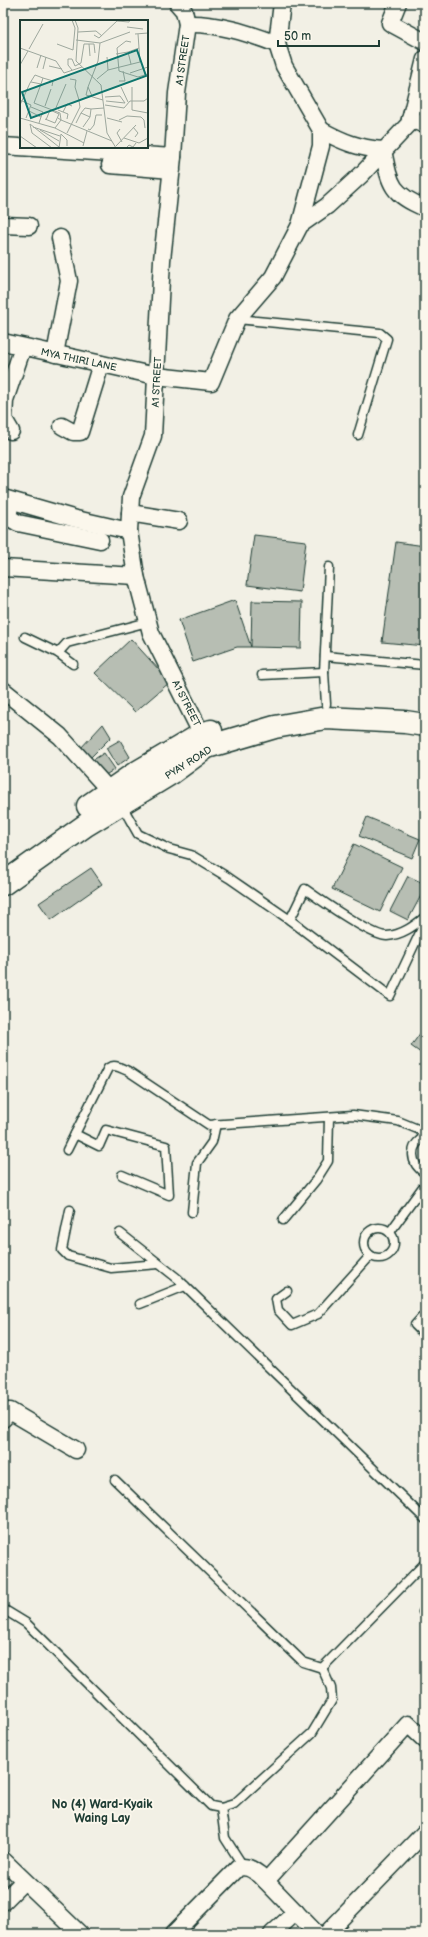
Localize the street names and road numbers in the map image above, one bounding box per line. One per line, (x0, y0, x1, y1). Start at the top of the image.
street label: A1 STREET (174, 34, 192, 86)
street label: MYA THIRI LANE (40, 346, 118, 374)
street label: A1 STREET (150, 356, 164, 408)
street label: A1 STREET (169, 678, 203, 729)
street label: PYAY ROAD (163, 744, 214, 782)

